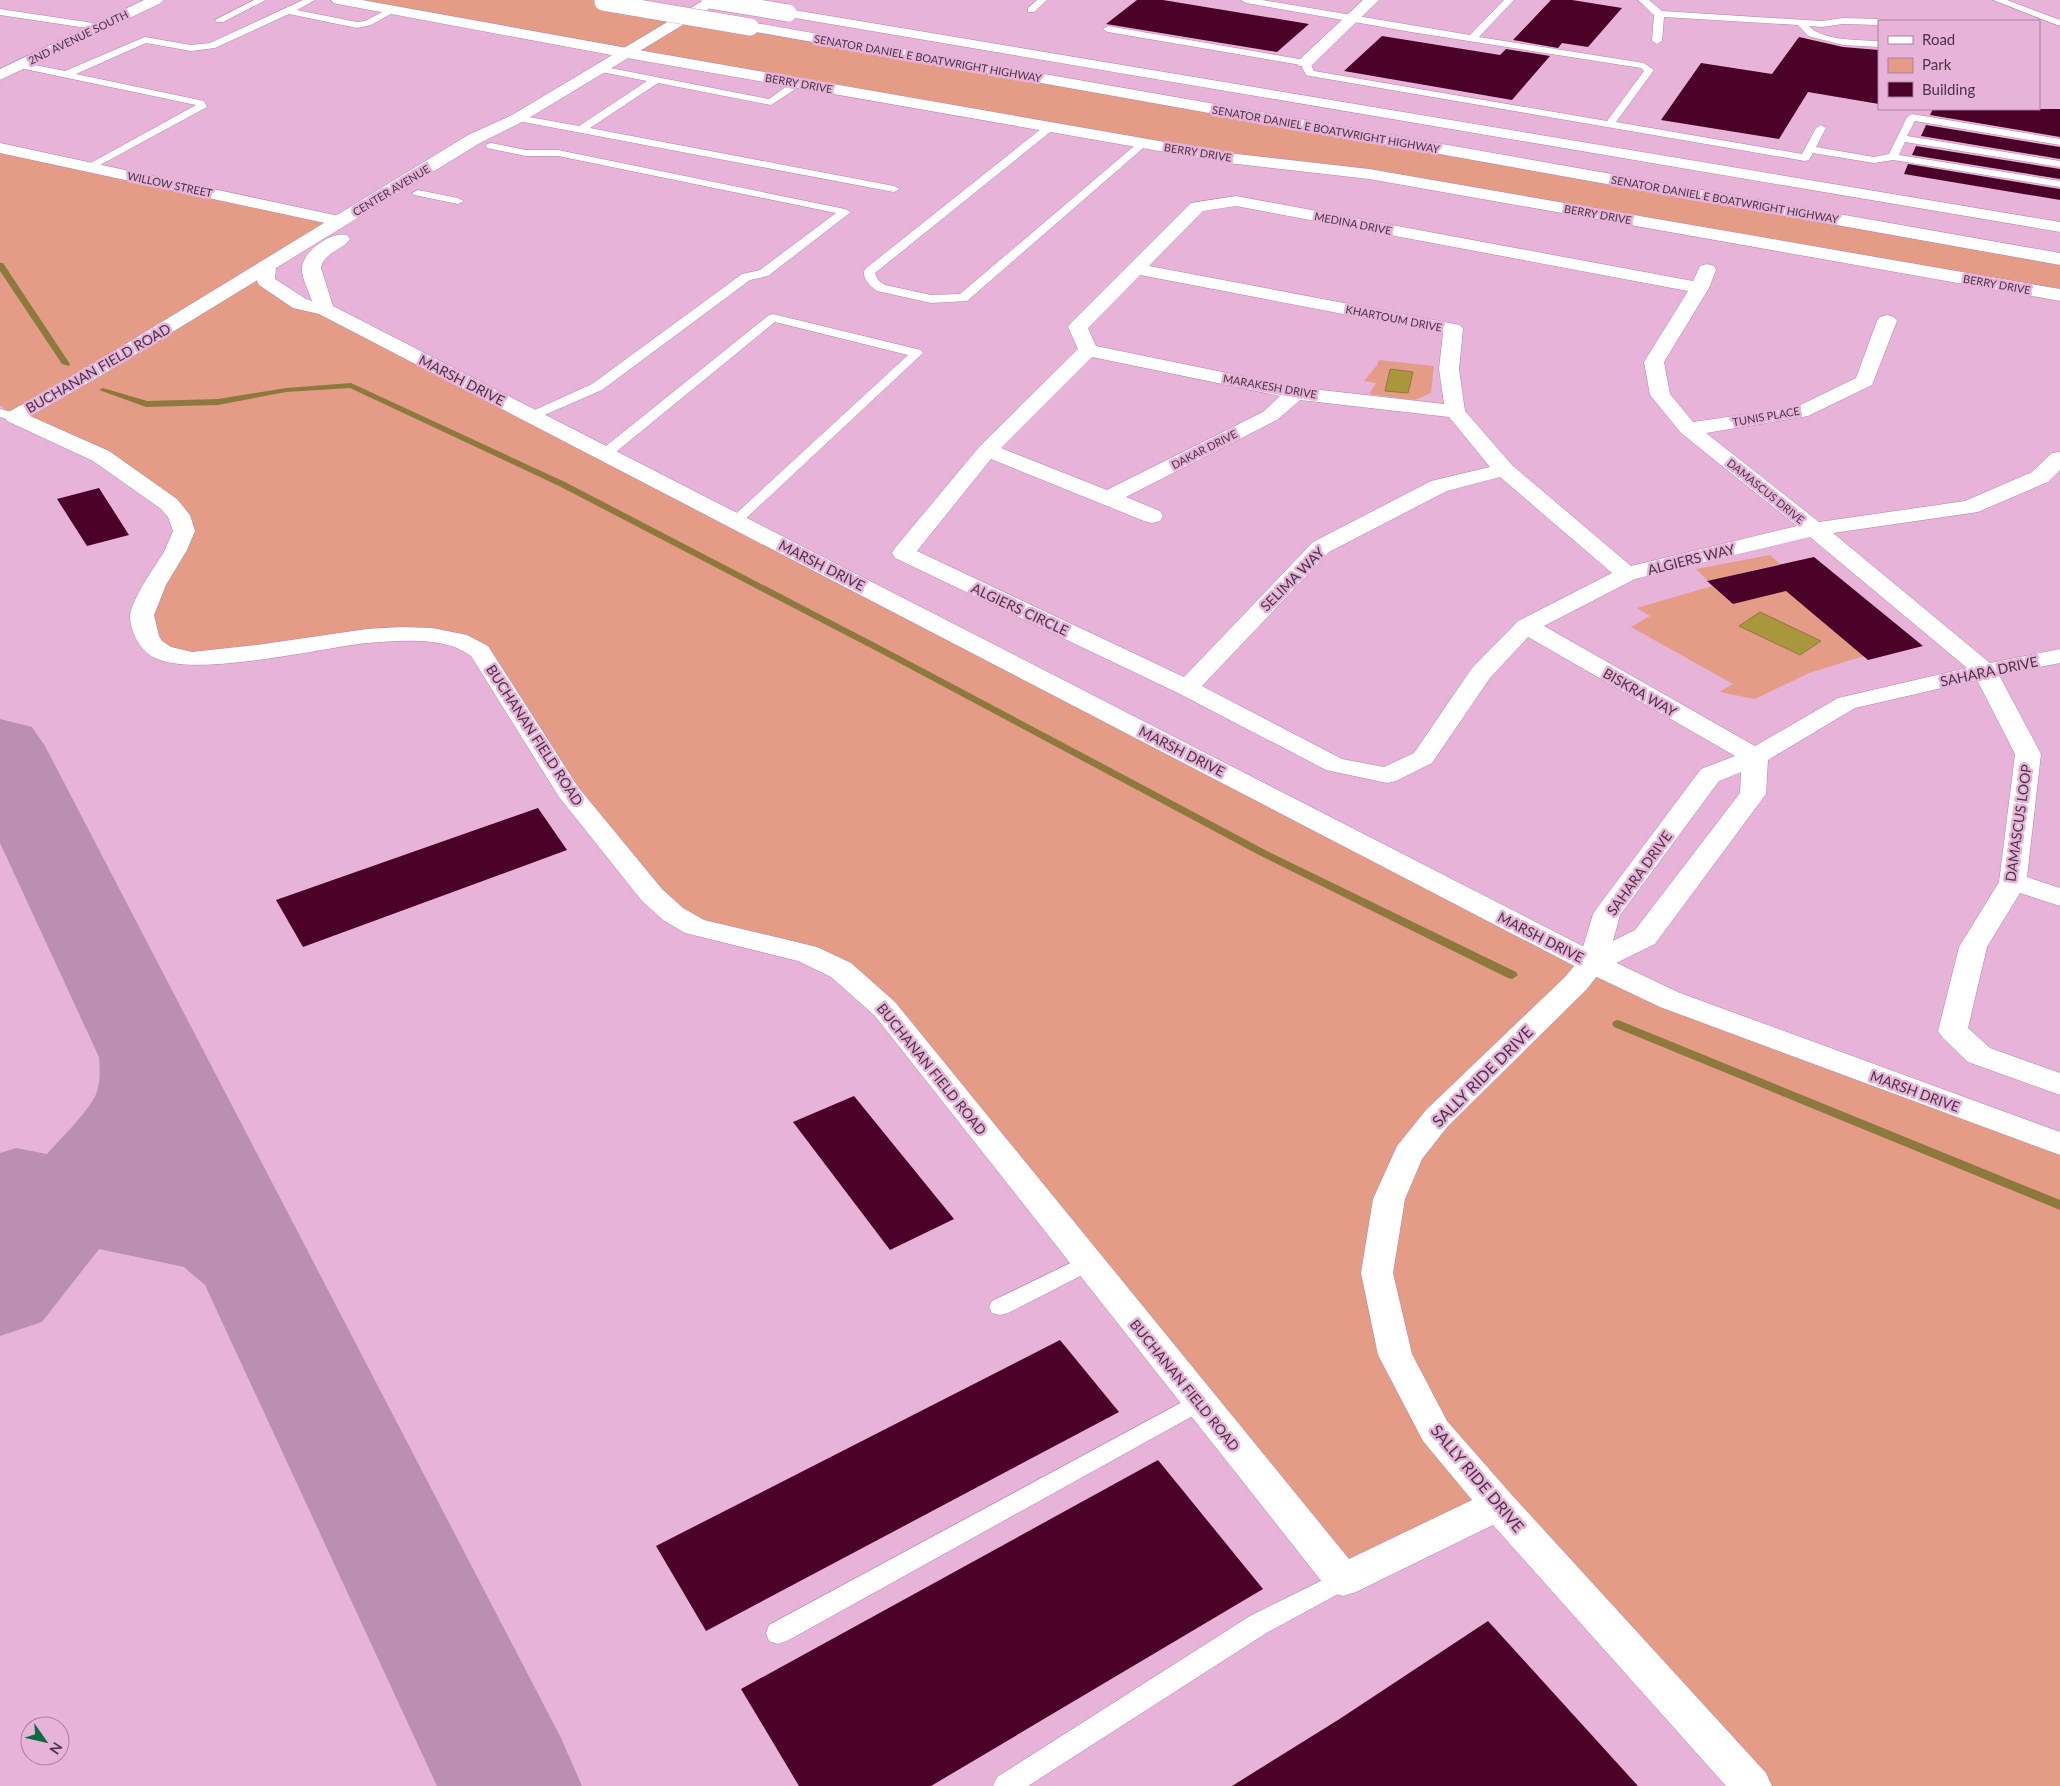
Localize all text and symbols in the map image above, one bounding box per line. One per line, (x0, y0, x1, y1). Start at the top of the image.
street label: 2ND AVENUE SOUTH (26, 7, 130, 67)
legend (1878, 20, 2040, 110)
text: Road (1922, 30, 1955, 48)
street label: SENATOR DANIEL E BOATWRIGHT HIGHWAY (813, 32, 1043, 84)
text: Park (1922, 55, 1952, 73)
street label: BERRY DRIVE (764, 71, 834, 95)
text: Building (1922, 80, 1975, 98)
street label: SENATOR DANIEL E BOATWRIGHT HIGHWAY (1211, 103, 1441, 155)
street label: BERRY DRIVE (1163, 140, 1233, 164)
street label: CENTER AVENUE (350, 162, 432, 218)
street label: WILLOW STREET (126, 169, 214, 199)
street label: SENATOR DANIEL E BOATWRIGHT HIGHWAY (1610, 173, 1840, 225)
street label: BERRY DRIVE (1563, 202, 1633, 226)
street label: MEDINA DRIVE (1313, 209, 1393, 237)
street label: BERRY DRIVE (1962, 272, 2032, 296)
street label: KHARTOUM DRIVE (1345, 302, 1443, 334)
street label: BUCHANAN FIELD ROAD (23, 320, 173, 416)
street label: MARSH DRIVE (416, 351, 508, 409)
street label: MARAKESH DRIVE (1222, 371, 1318, 401)
street label: TUNIS PLACE (1731, 404, 1801, 428)
street label: DAKAR DRIVE (1169, 427, 1239, 471)
street label: DAMASCUS DRIVE (1725, 456, 1807, 526)
street label: MARSH DRIVE (776, 536, 868, 594)
street label: ALGIERS WAY (1646, 540, 1737, 578)
street label: SELIMA WAY (1257, 543, 1328, 614)
street label: ALGIERS CIRCLE (969, 579, 1071, 639)
street label: SAHARA DRIVE (1939, 652, 2039, 690)
street label: BUCHANAN FIELD ROAD (483, 661, 587, 809)
street label: BISKRA WAY (1600, 664, 1680, 720)
street label: MARSH DRIVE (1136, 722, 1228, 780)
street label: DAMASCUS LOOP (2001, 763, 2035, 883)
street label: SAHARA DRIVE (1603, 828, 1675, 918)
street label: MARSH DRIVE (1495, 908, 1587, 966)
street label: BUCHANAN FIELD ROAD (874, 1000, 990, 1138)
street label: SALLY RIDE DRIVE (1428, 1022, 1536, 1130)
street label: MARSH DRIVE (1868, 1067, 1962, 1115)
street label: BUCHANAN FIELD ROAD (1127, 1316, 1243, 1454)
street label: SALLY RIDE DRIVE (1428, 1420, 1528, 1536)
north arrow (20, 1716, 70, 1766)
text: N (46, 1739, 66, 1758)

